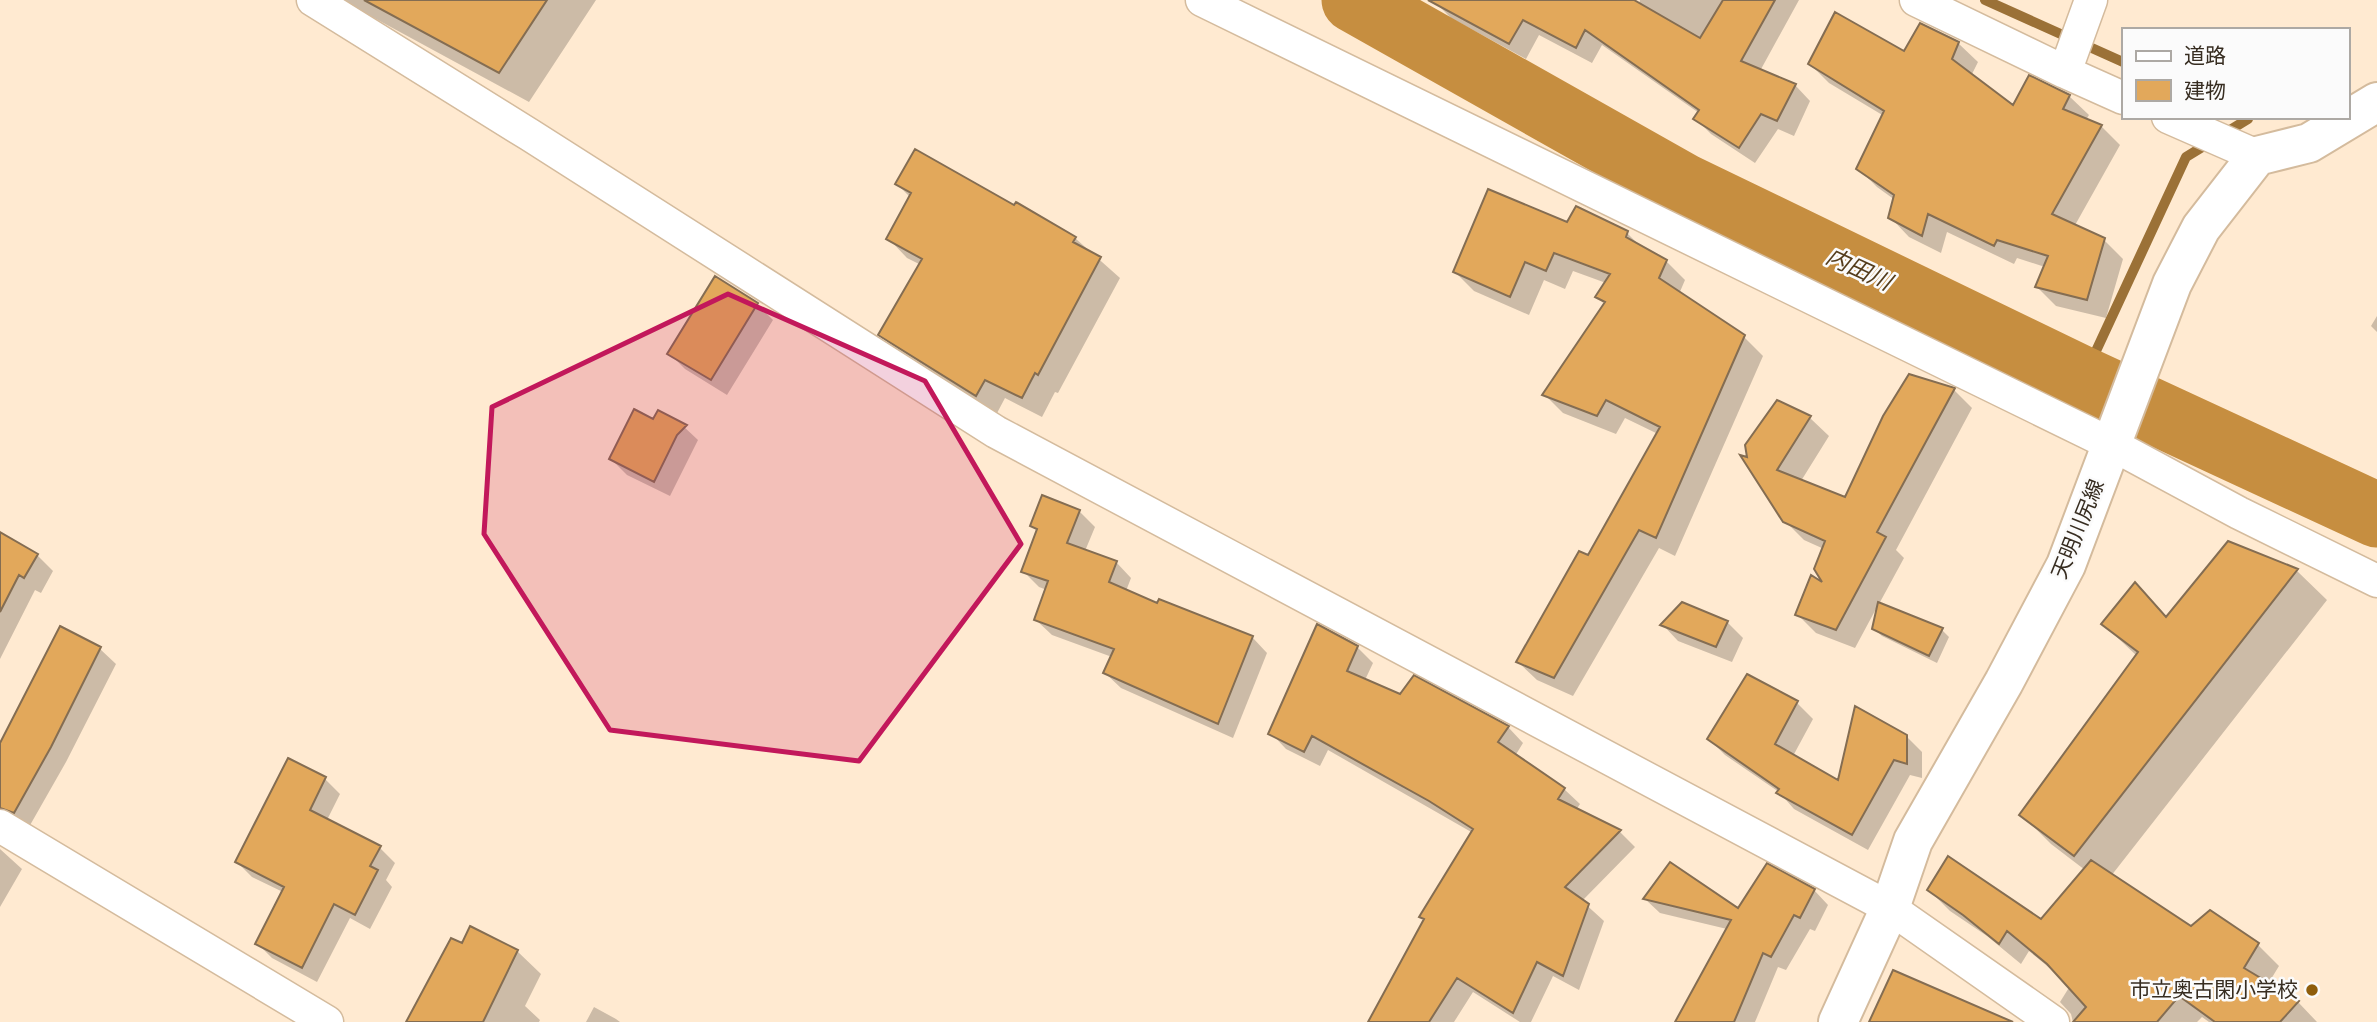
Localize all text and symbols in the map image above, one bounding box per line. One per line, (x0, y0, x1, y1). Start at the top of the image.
legend (2122, 28, 2349, 119)
text: 道路 (2184, 43, 2226, 69)
text: 建物 (2184, 78, 2226, 104)
water label: 内田川 (1822, 242, 1899, 298)
street label: 天明川尻線 (2046, 475, 2110, 583)
place label: 市立奥古閑小学校 (2130, 977, 2298, 1003)
marker: 市立奥古閑小学校 (2304, 982, 2320, 998)

